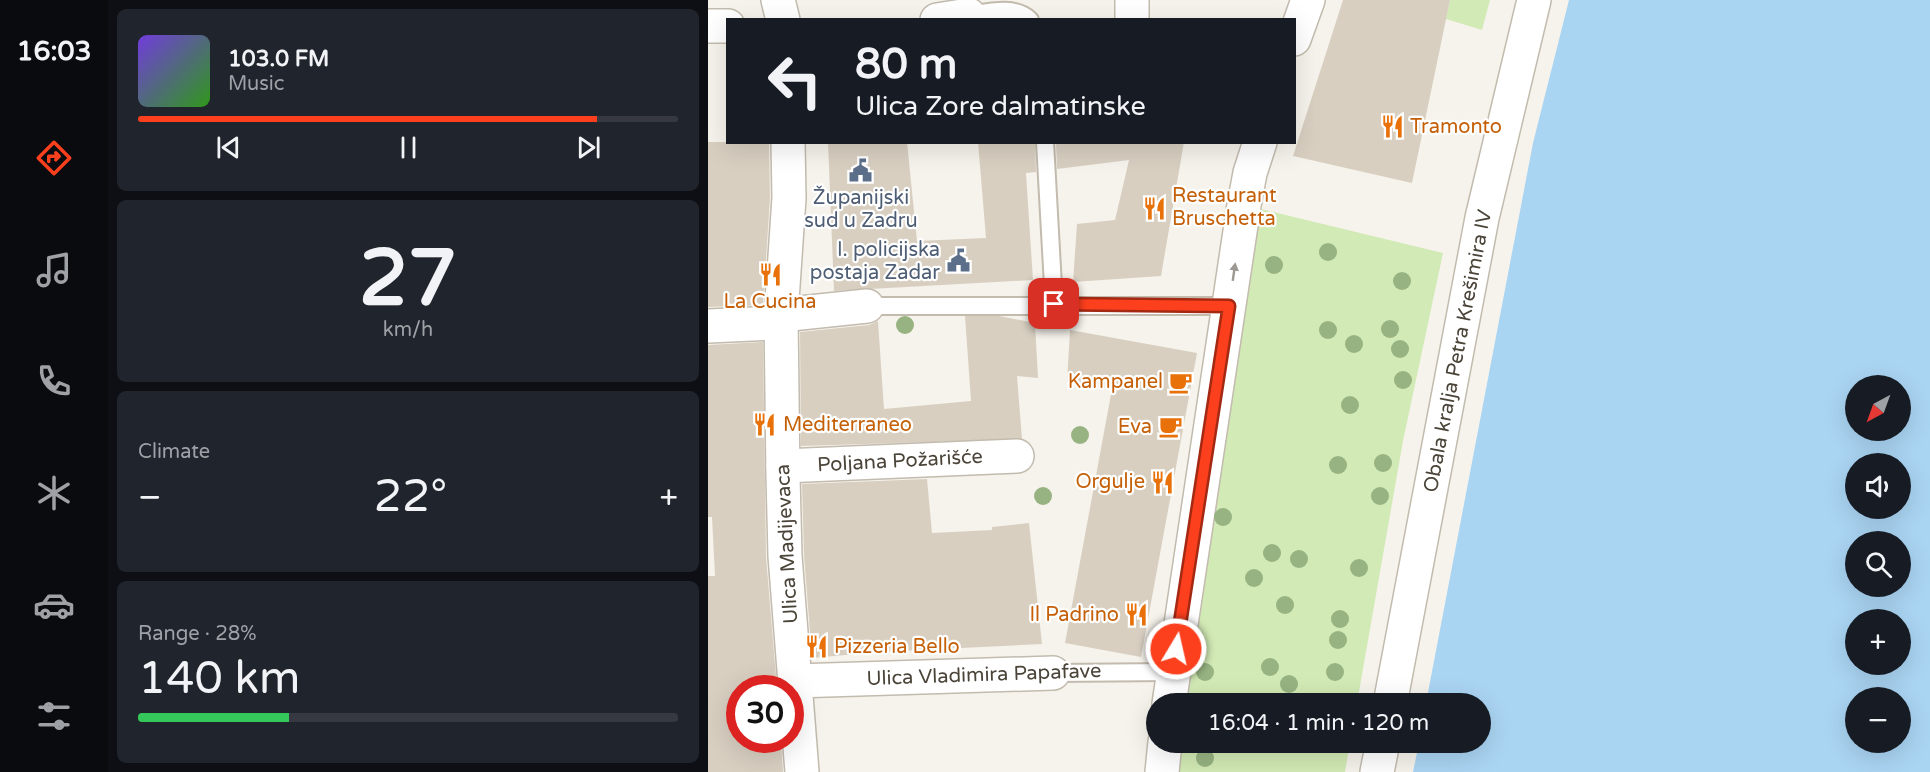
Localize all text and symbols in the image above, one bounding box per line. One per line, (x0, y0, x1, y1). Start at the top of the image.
text: 16:03 (17, 35, 91, 68)
text: 80 m (855, 39, 957, 90)
icon: left (756, 42, 834, 120)
text: 103.0 FM (228, 46, 329, 72)
text: Music (228, 72, 284, 96)
text: Ulica Zore dalmatinske (855, 90, 1146, 123)
restaurant icon: Tramonto (1379, 114, 1405, 140)
place label: Tramonto (1410, 115, 1502, 139)
icon: previous (212, 131, 245, 164)
icon: pause (392, 131, 425, 164)
icon: next (572, 131, 605, 164)
icon: directions (33, 137, 75, 179)
public building icon: Županijski sud u Zadru (848, 157, 874, 183)
place label: Restaurant Bruschetta (1172, 184, 1277, 231)
place label: Županijski sud u Zadru (804, 185, 918, 233)
restaurant icon: Restaurant Bruschetta (1141, 195, 1167, 221)
street label: Obala kralja Petra Krešimira IV (1419, 207, 1497, 494)
text: 27 (359, 232, 457, 326)
place label: I. policijska postaja Zadar (810, 238, 940, 285)
public building icon: I. policijska postaja Zadar (945, 248, 971, 274)
icon: music (33, 249, 75, 291)
restaurant icon: La Cucina (757, 262, 783, 288)
one-way arrow (1229, 262, 1238, 281)
pin (1028, 278, 1079, 329)
icon: arrive (1037, 287, 1070, 320)
place label: La Cucina (724, 290, 816, 314)
text: km/h (383, 318, 433, 342)
icon: phone (33, 360, 75, 402)
cafe icon: Kampanel (1168, 369, 1194, 395)
place label: Kampanel (1068, 370, 1163, 394)
north arrow (1845, 375, 1911, 441)
map controls (1845, 375, 1911, 753)
restaurant icon: Mediterraneo (752, 412, 778, 438)
place label: Mediterraneo (783, 413, 912, 437)
cafe icon: Eva (1157, 414, 1183, 440)
place label: Eva (1118, 415, 1152, 439)
text: Climate (138, 440, 210, 464)
street label: Poljana Požarišće (817, 445, 983, 477)
button: sound (1845, 453, 1911, 519)
street label: Ulica Madijevaca (771, 463, 803, 625)
restaurant icon: Orgulje (1150, 469, 1176, 495)
text: 22° (374, 470, 447, 524)
place label: Orgulje (1075, 470, 1145, 494)
icon: climate (33, 472, 75, 514)
text: − (138, 478, 162, 517)
text: + (659, 478, 678, 517)
button: search (1845, 531, 1911, 597)
icon: car (33, 584, 75, 626)
restaurant icon: Il Padrino (1124, 602, 1150, 628)
place label: Il Padrino (1030, 603, 1119, 627)
button: + (1845, 609, 1911, 675)
position arrow (1144, 617, 1208, 681)
text: Range · 28% (138, 622, 257, 646)
restaurant icon: Pizzeria Bello (803, 634, 829, 660)
place label: Pizzeria Bello (834, 635, 960, 659)
text: 140 km (138, 652, 300, 706)
street label: Ulica Vladimira Papafave (866, 659, 1102, 691)
speed limit sign: 30 (726, 675, 804, 753)
button: − (1845, 687, 1911, 753)
icon: filters (33, 695, 75, 737)
text: 16:04 · 1 min · 120 m (1208, 710, 1429, 736)

